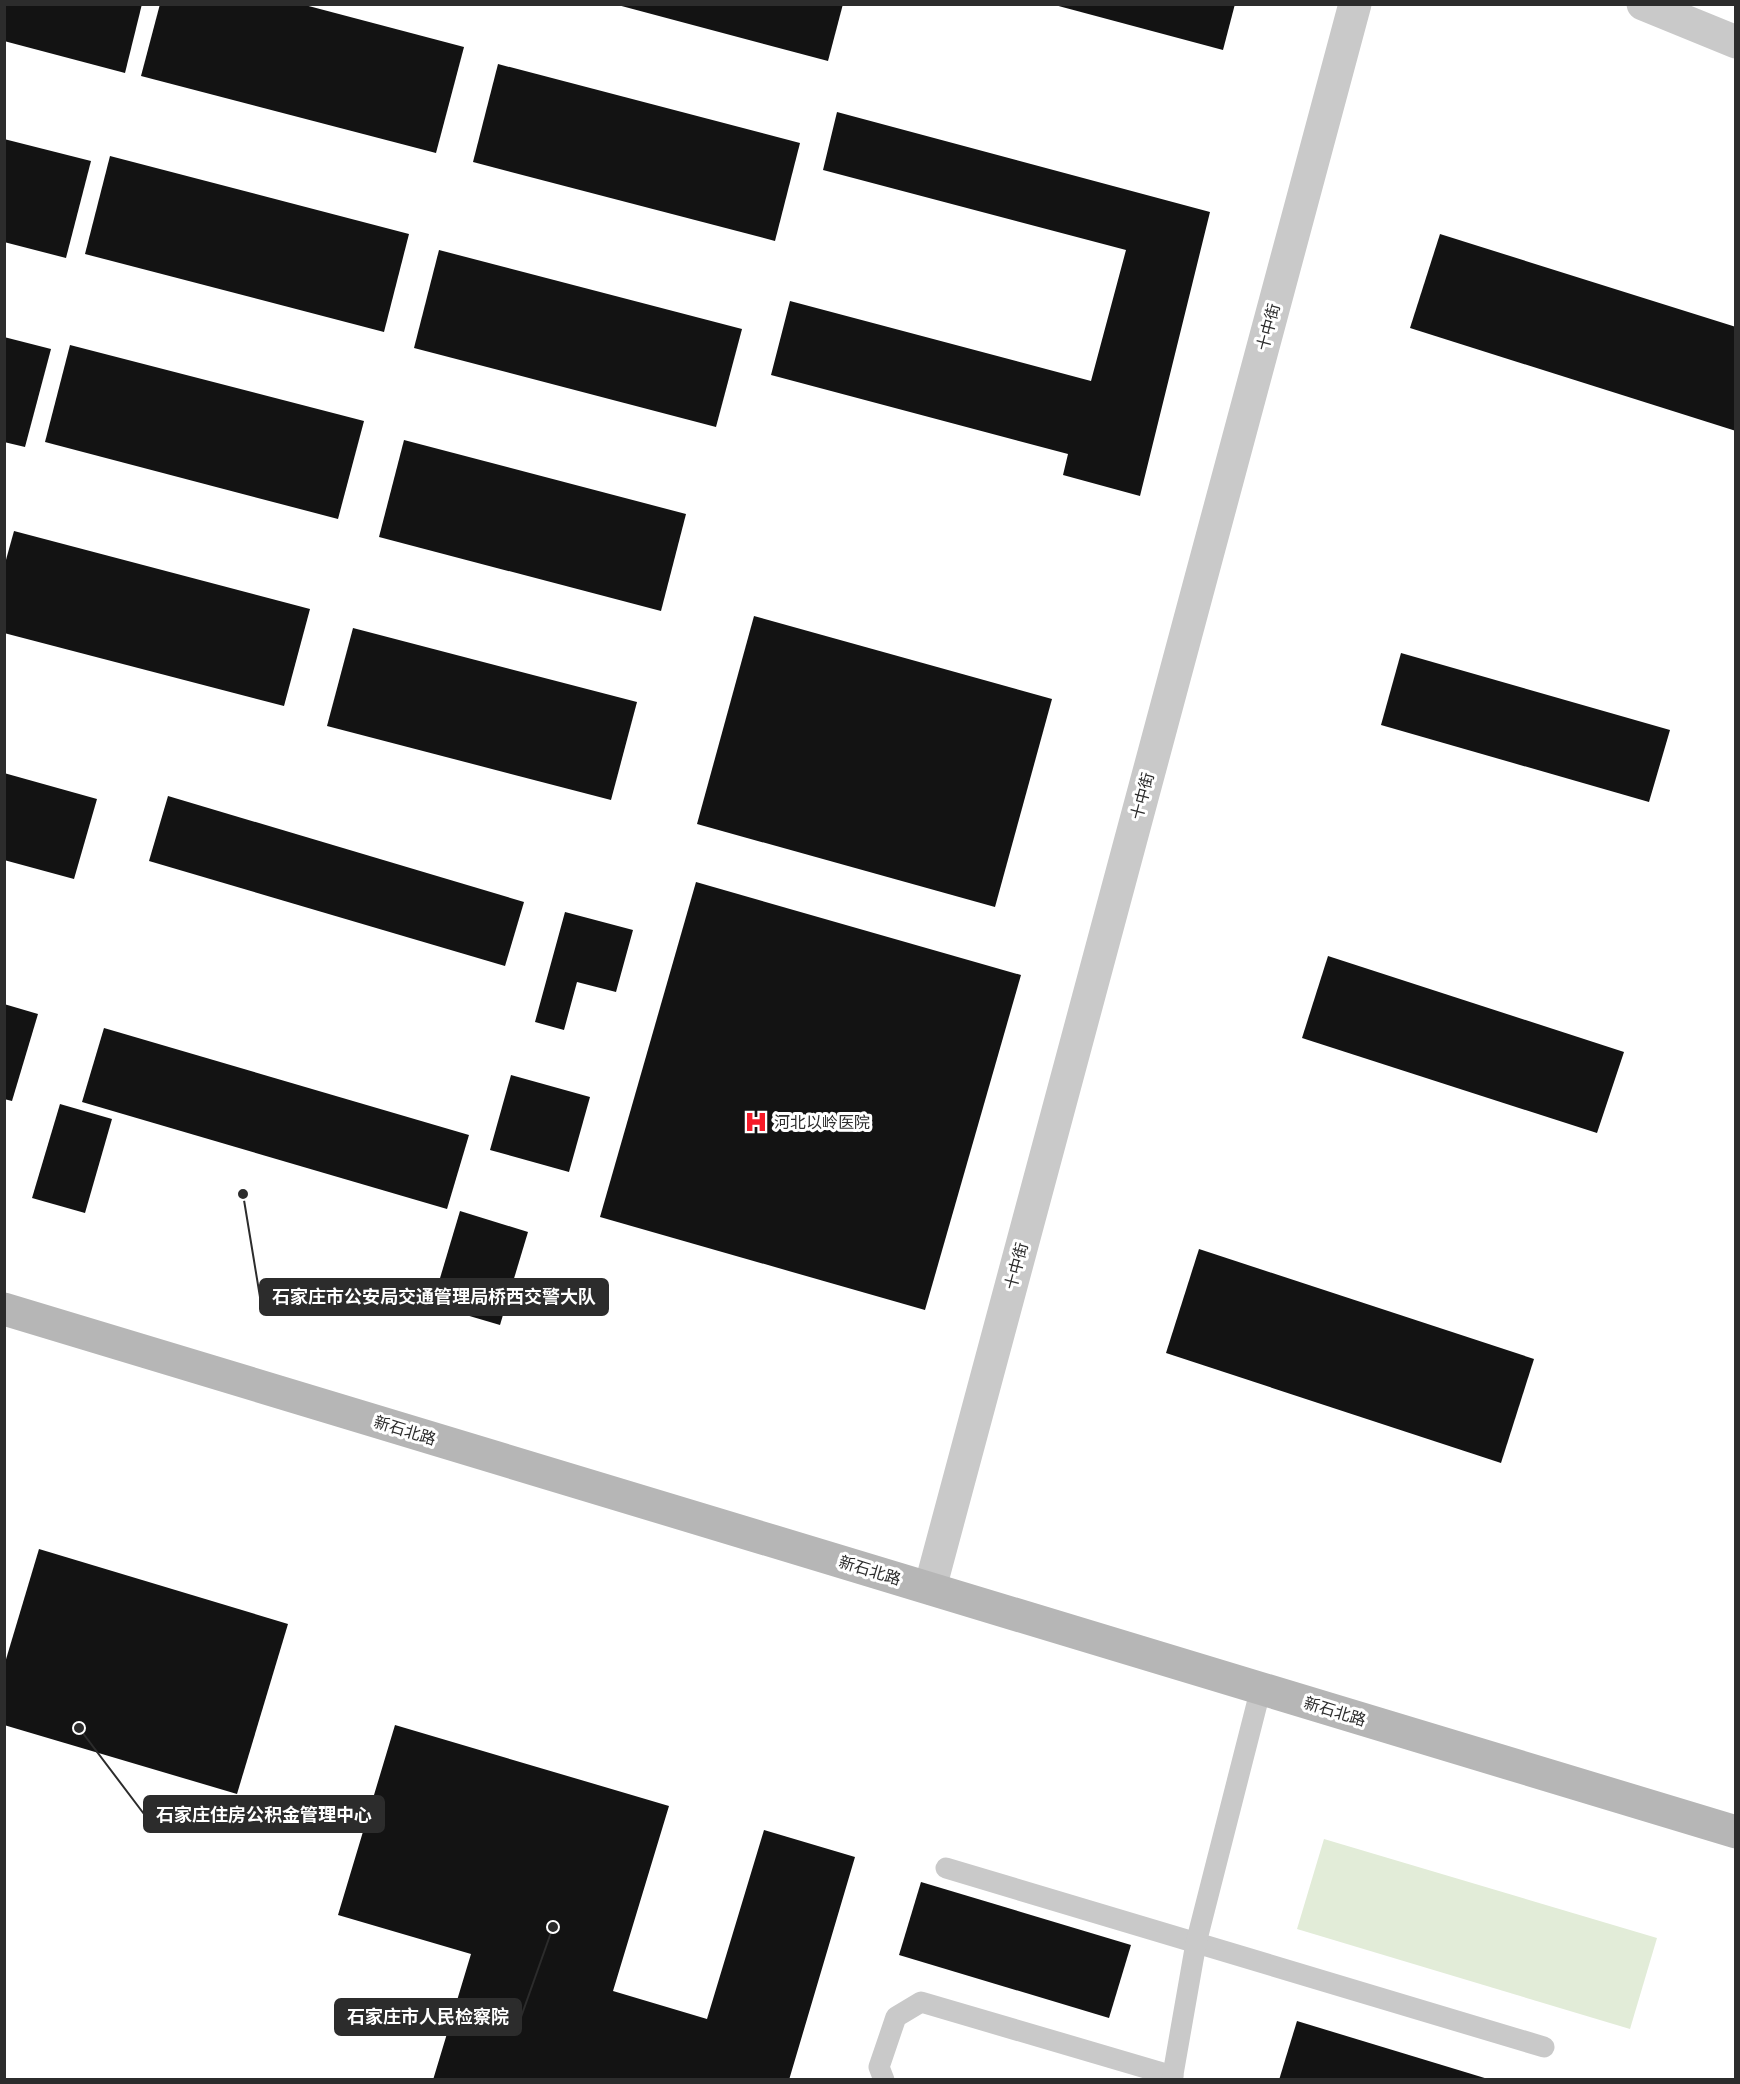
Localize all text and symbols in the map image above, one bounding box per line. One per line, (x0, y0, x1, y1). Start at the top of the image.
street label: 十中街 (1253, 301, 1283, 353)
street label: 十中街 (1127, 770, 1157, 822)
hospital icon: 河北以岭医院 (743, 1109, 769, 1135)
place label: 河北以岭医院 (774, 1113, 870, 1131)
street label: 十中街 (1001, 1240, 1031, 1292)
callout: 石家庄市公安局交通管理局桥西交警大队 (260, 1279, 608, 1315)
text: 石家庄市公安局交通管理局桥西交警大队 (272, 1286, 596, 1306)
street label: 新石北路 (372, 1412, 438, 1448)
street label: 新石北路 (837, 1552, 903, 1588)
street label: 新石北路 (1302, 1693, 1368, 1729)
callout: 石家庄住房公积金管理中心 (144, 1796, 384, 1832)
text: 石家庄住房公积金管理中心 (156, 1804, 372, 1824)
callout: 石家庄市人民检察院 (335, 1999, 521, 2035)
text: 石家庄市人民检察院 (347, 2006, 509, 2026)

